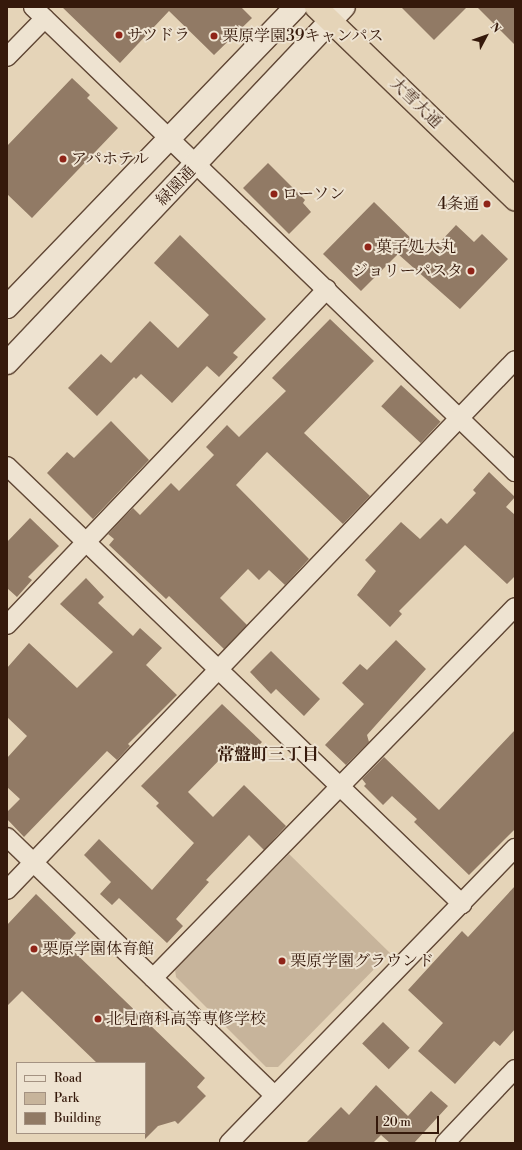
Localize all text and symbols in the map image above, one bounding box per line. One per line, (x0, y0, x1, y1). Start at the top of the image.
north arrow (466, 16, 506, 56)
text: N (487, 20, 503, 36)
place label: サツドラ (127, 25, 191, 45)
place label: 栗原学園39キャンパス (222, 26, 385, 46)
marker: サツドラ (114, 30, 124, 40)
marker: 栗原学園39キャンパス (209, 31, 219, 41)
street label: 大雪大通 (386, 74, 446, 132)
place label: アパホテル (71, 149, 151, 169)
marker: アパホテル (58, 154, 68, 164)
street label: 緑園通 (152, 162, 200, 210)
place label: ローソン (282, 184, 346, 204)
marker: ローソン (269, 189, 279, 199)
place label: 4条通 (437, 194, 479, 214)
marker: 4条通 (482, 199, 492, 209)
place label: 菓子処大丸 (376, 237, 456, 257)
marker: 菓子処大丸 (363, 242, 373, 252)
place label: ジョリーパスタ (351, 261, 463, 281)
marker: ジョリーパスタ (466, 266, 476, 276)
district label: 常盤町三丁目 (217, 746, 319, 766)
place label: 栗原学園体育館 (42, 939, 154, 959)
marker: 栗原学園体育館 (29, 944, 39, 954)
place label: 栗原学園グラウンド (290, 951, 434, 971)
marker: 栗原学園グラウンド (277, 956, 287, 966)
place label: 北見商科高等専修学校 (106, 1009, 266, 1029)
marker: 北見商科高等専修学校 (93, 1014, 103, 1024)
legend (16, 1062, 146, 1134)
text: Road (54, 1071, 82, 1086)
text: Park (54, 1091, 79, 1106)
scale bar (378, 1108, 441, 1134)
text: Building (54, 1111, 101, 1126)
text: 20 m (383, 1115, 411, 1130)

